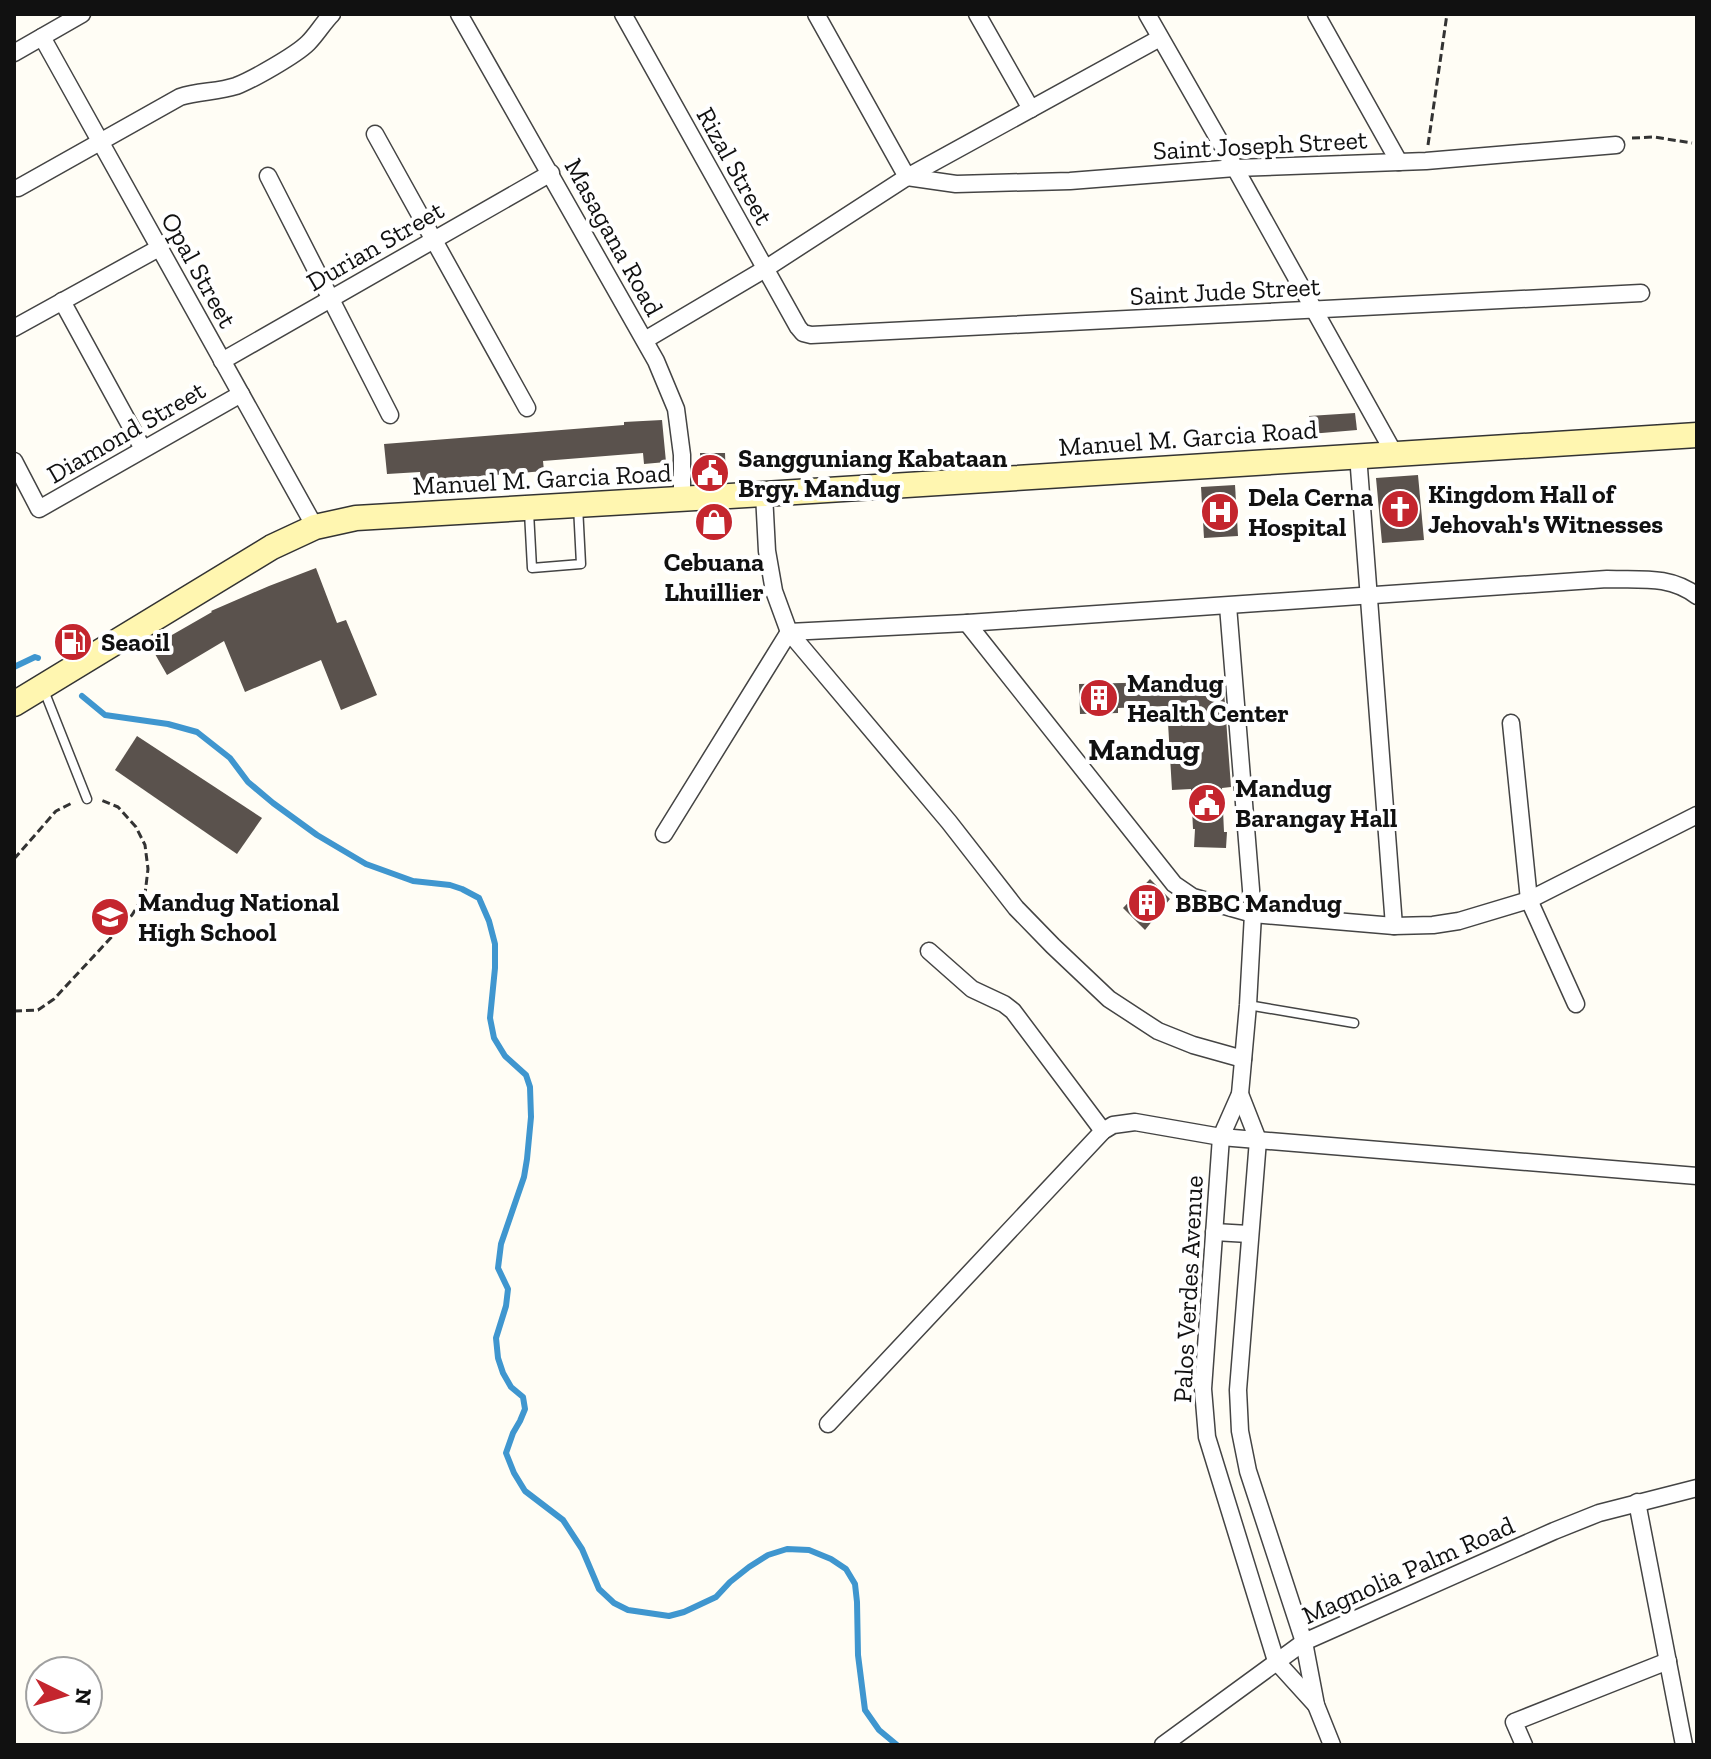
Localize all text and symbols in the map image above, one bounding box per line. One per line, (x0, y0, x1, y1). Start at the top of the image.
street label: Rizal Street (690, 102, 780, 231)
street label: Saint Joseph Street (1152, 123, 1368, 167)
street label: Masagana Road (558, 153, 670, 321)
street label: Durian Street (301, 194, 450, 298)
street label: Opal Street (154, 207, 244, 334)
street label: Saint Jude Street (1129, 270, 1321, 312)
street label: Diamond Street (41, 374, 211, 490)
street label: Manuel M. Garcia Road (1058, 413, 1318, 463)
place label: Sangguniang Kabataan Brgy. Mandug (738, 442, 1008, 504)
public building icon: Sangguniang Kabataan Brgy. Mandug (689, 452, 731, 494)
street label: Manuel M. Garcia Road (412, 456, 672, 502)
place label: Kingdom Hall of Jehovah's Witnesses (1428, 478, 1663, 540)
place label: Dela Cerna Hospital (1248, 481, 1373, 543)
church icon: Kingdom Hall of Jehovah's Witnesses (1379, 488, 1421, 530)
hospital icon: Dela Cerna Hospital (1199, 491, 1241, 533)
shop icon: Cebuana Lhuillier (693, 501, 735, 543)
place label: Cebuana Lhuillier (664, 546, 764, 608)
fuel station icon: Seaoil (52, 621, 94, 663)
place label: Seaoil (101, 626, 170, 658)
place label: Mandug Health Center (1127, 667, 1289, 729)
building icon: Mandug Health Center (1078, 677, 1120, 719)
district label: Mandug (1088, 732, 1200, 768)
place label: Mandug Barangay Hall (1235, 772, 1397, 834)
public building icon: Mandug Barangay Hall (1186, 782, 1228, 824)
building icon: BBBC Mandug (1126, 882, 1168, 924)
place label: Mandug National High School (138, 886, 339, 948)
place label: BBBC Mandug (1175, 887, 1342, 919)
school or university icon: Mandug National High School (89, 896, 131, 938)
street label: Palos Verdes Avenue (1166, 1174, 1210, 1404)
street label: Magnolia Palm Road (1297, 1509, 1519, 1631)
north arrow (24, 1655, 104, 1735)
text: N (69, 1687, 98, 1706)

